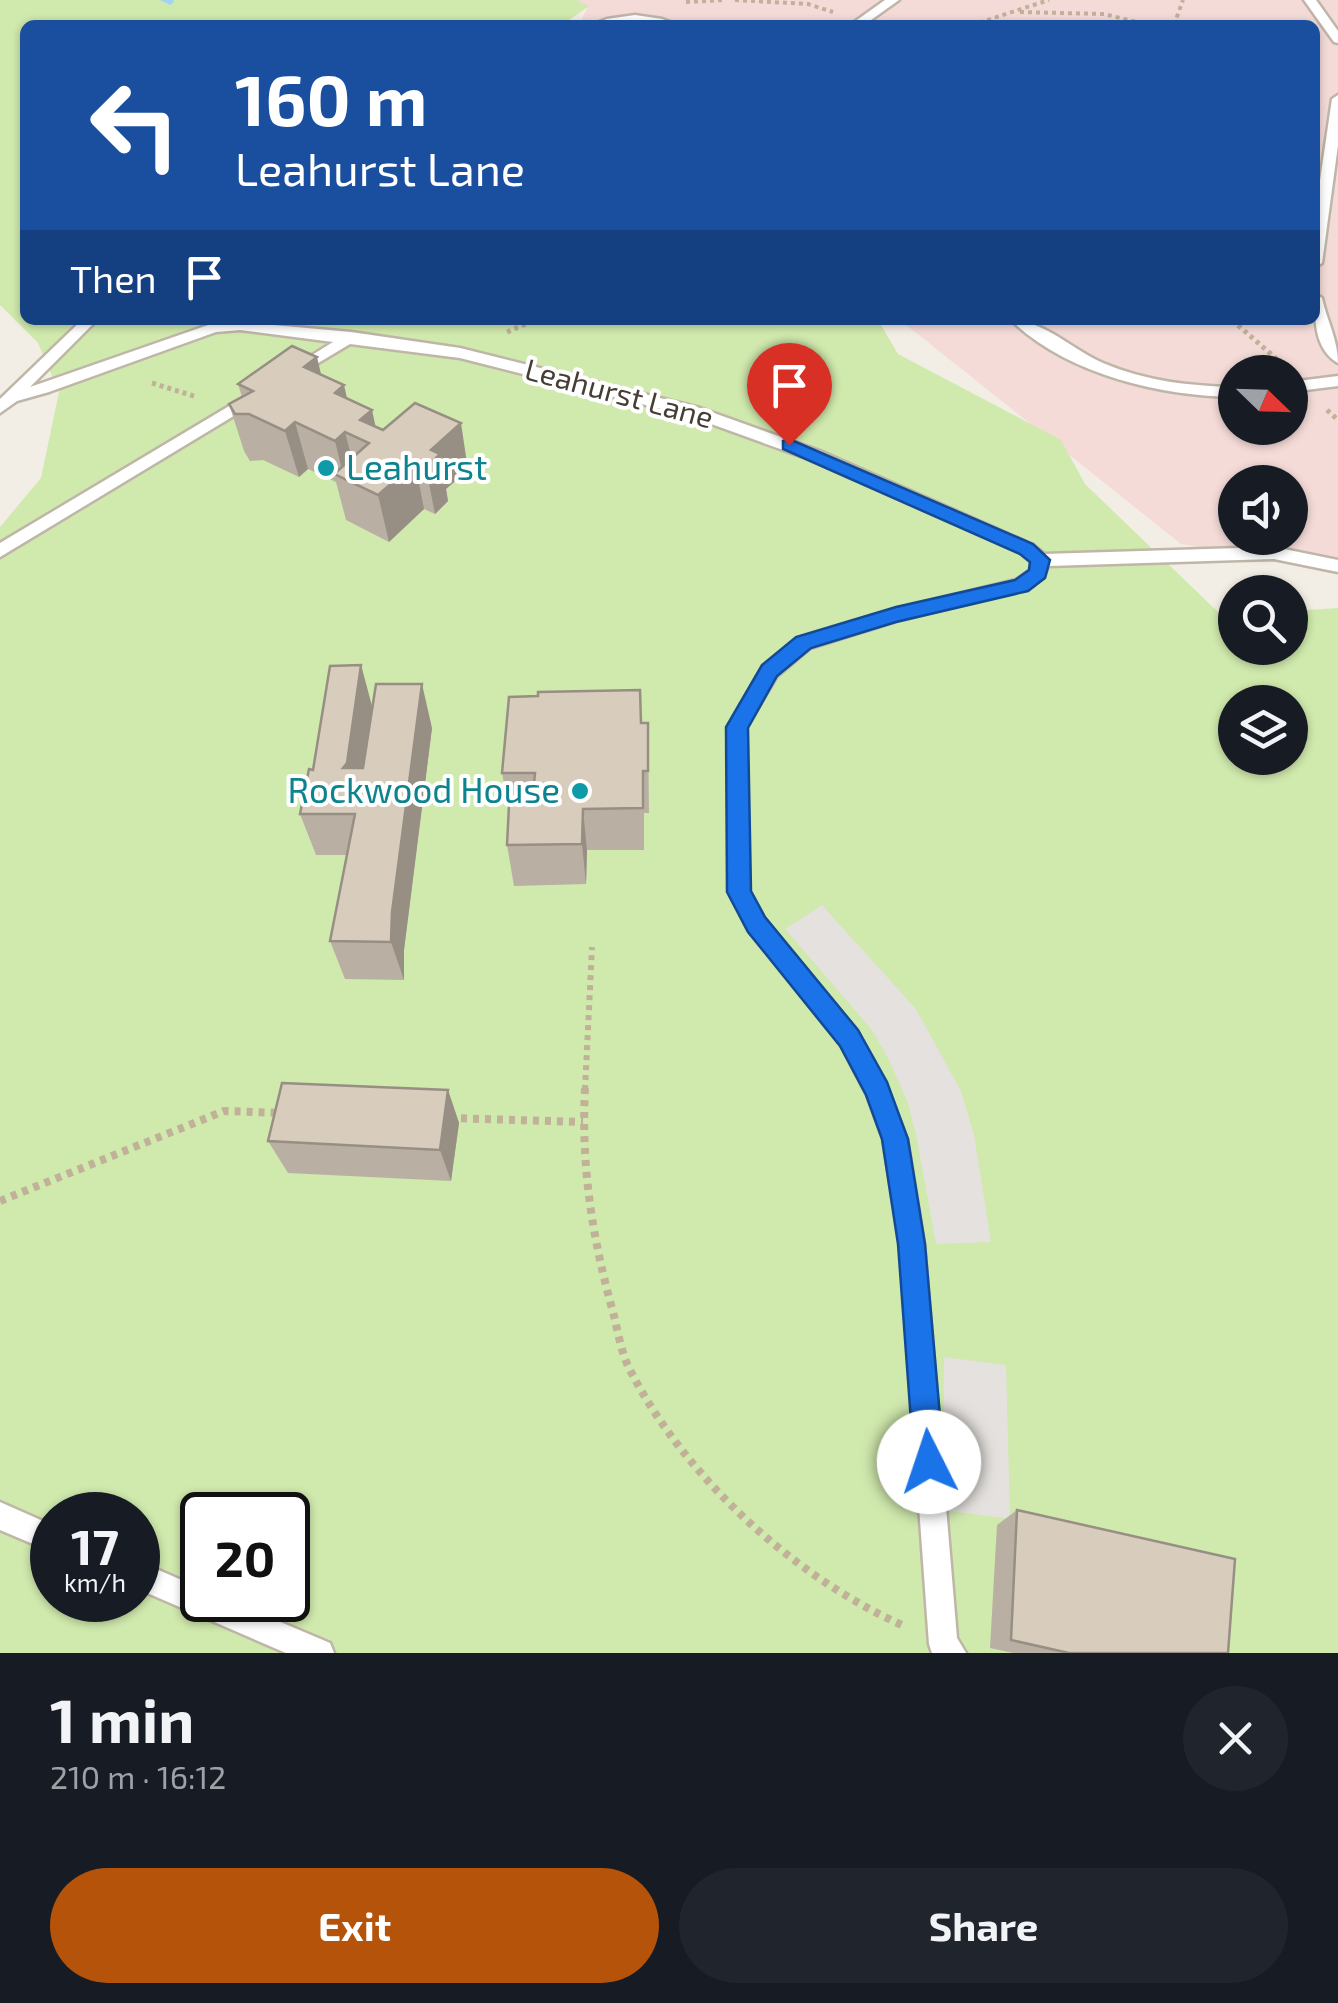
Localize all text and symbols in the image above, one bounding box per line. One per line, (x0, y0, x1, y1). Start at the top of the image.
text: 160 m (235, 56, 428, 140)
icon: left (70, 60, 200, 190)
text: Leahurst Lane (235, 141, 525, 195)
icon: arrive (177, 250, 232, 305)
text: Then (70, 255, 157, 301)
pin (747, 343, 832, 446)
street label: Leahurst Lane (522, 350, 718, 434)
north arrow (1218, 355, 1308, 445)
map controls (1218, 355, 1308, 775)
icon: arrive (762, 358, 817, 413)
place label: Leahurst (346, 445, 487, 487)
marker: Leahurst (315, 457, 337, 479)
button: sound (1218, 465, 1308, 555)
button: search (1218, 575, 1308, 665)
button: layers (1218, 685, 1308, 775)
place label: Rockwood House (288, 768, 560, 810)
marker: Rockwood House (569, 780, 591, 802)
position arrow (877, 1410, 981, 1514)
speed limit sign: 20 (180, 1492, 310, 1622)
text: 17 (71, 1515, 119, 1575)
text: km/h (64, 1567, 126, 1597)
text: 1 min (50, 1683, 194, 1755)
button: close (1183, 1686, 1288, 1791)
text: 210 m · 16:12 (50, 1757, 226, 1795)
button: Exit (50, 1868, 659, 1983)
button: Share (679, 1868, 1288, 1983)

